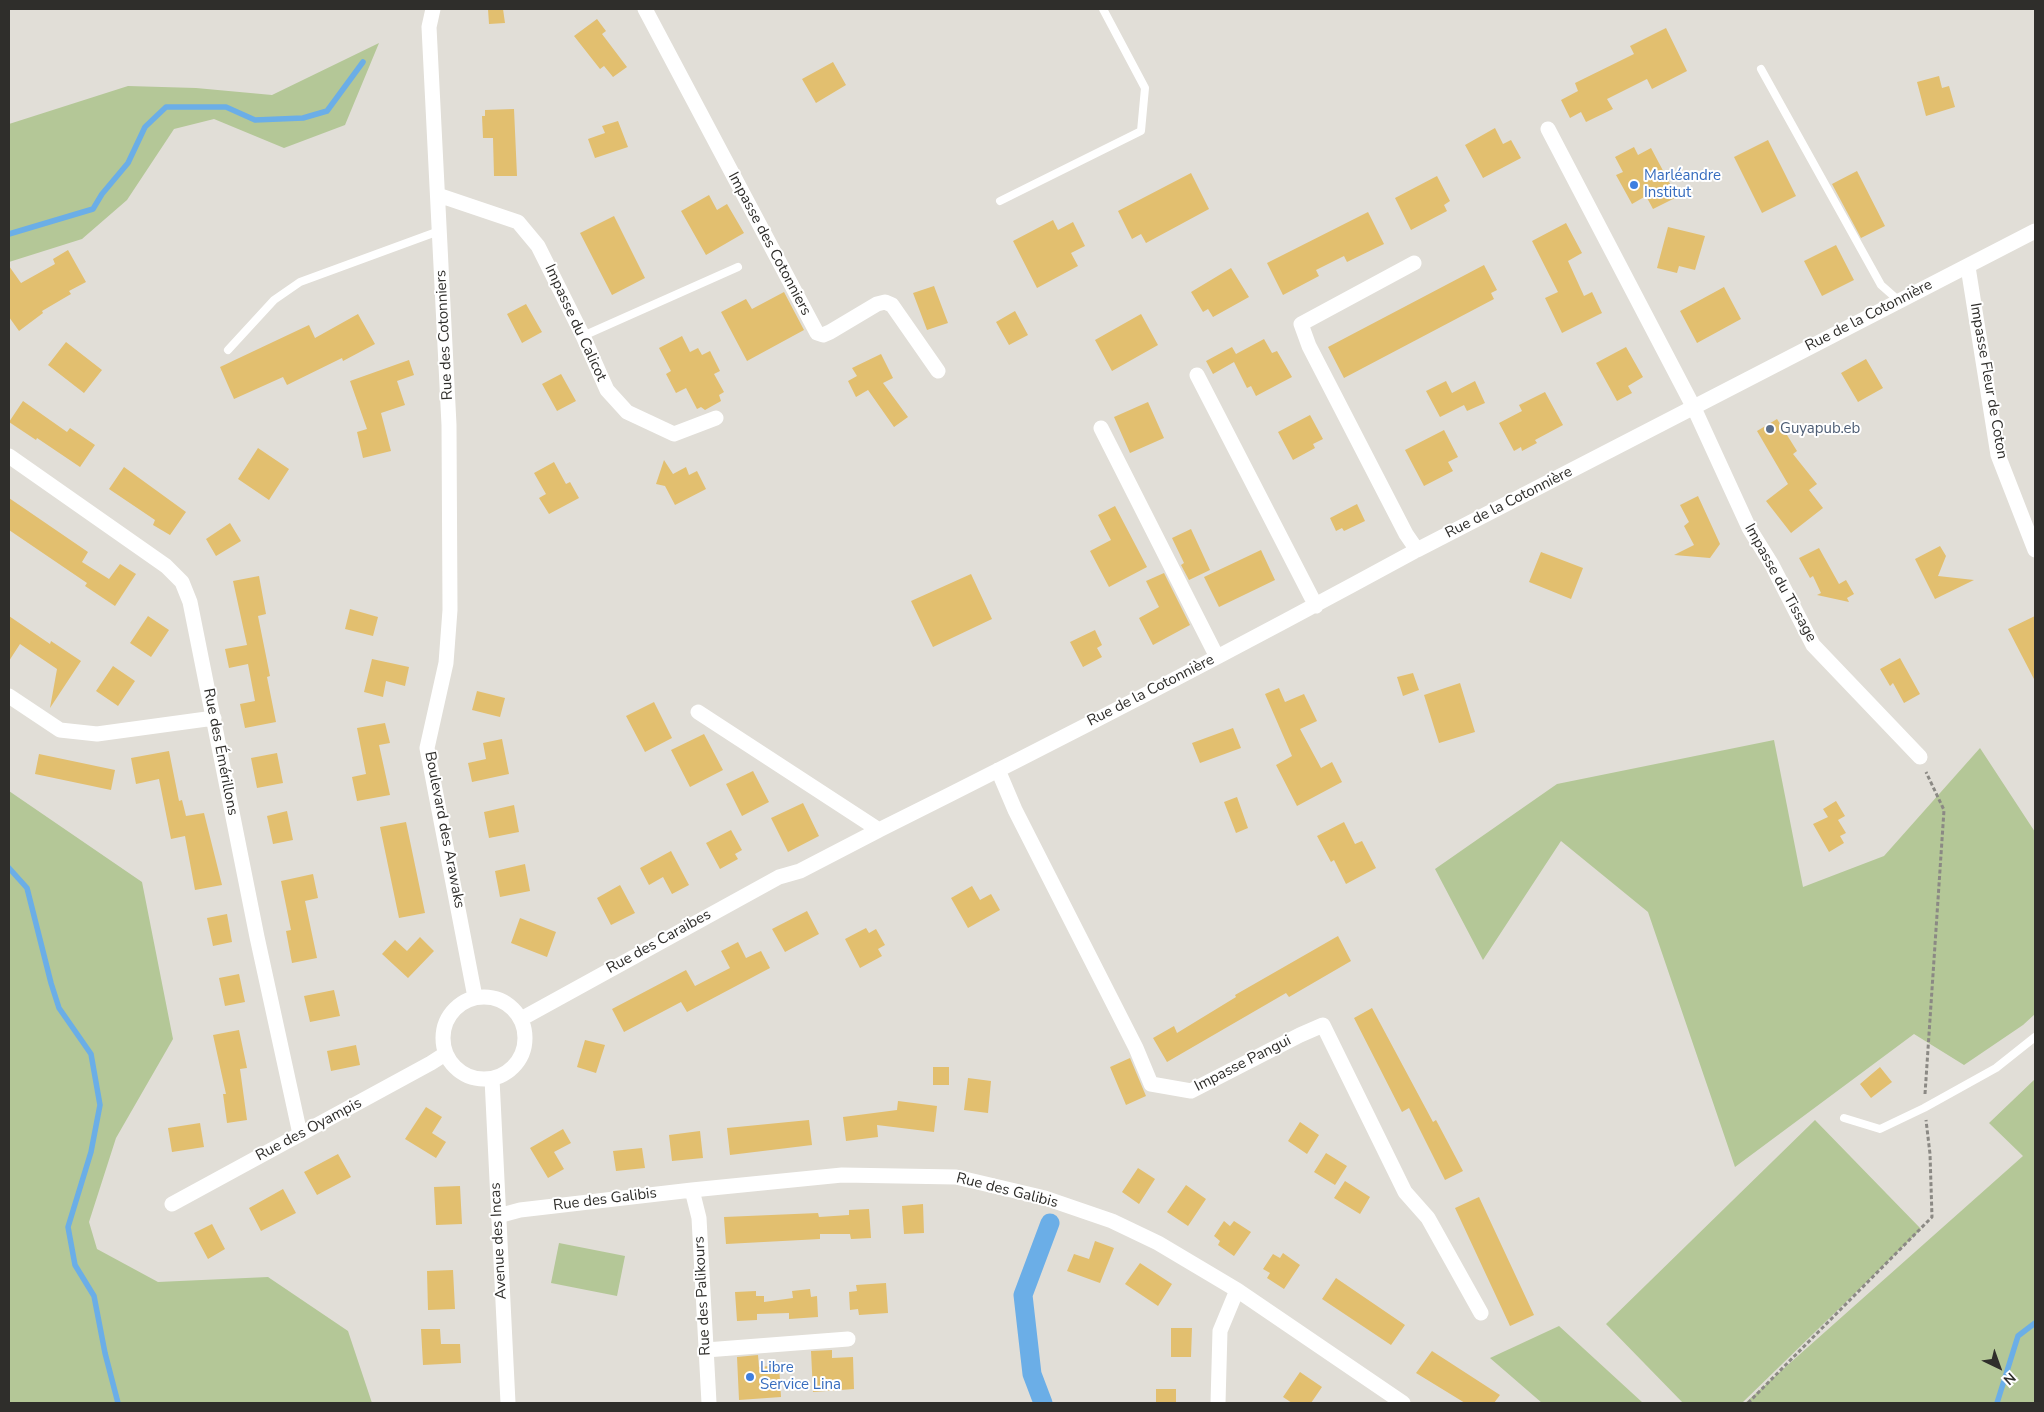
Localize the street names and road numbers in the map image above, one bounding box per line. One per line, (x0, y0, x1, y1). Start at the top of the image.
street label: Impasse des Cotonniers (724, 169, 814, 319)
street label: Impasse du Calicot (540, 262, 610, 384)
street label: Rue des Cotonniers (433, 269, 457, 401)
street label: Rue de la Cotonnière (1802, 276, 1936, 356)
street label: Impasse Fleur de Coton (1965, 301, 2011, 461)
street label: Rue de la Cotonnière (1442, 463, 1576, 543)
street label: Impasse du Tissage (1740, 521, 1820, 645)
street label: Rue de la Cotonnière (1084, 651, 1218, 731)
street label: Rue des Émérillons (199, 687, 241, 817)
street label: Boulevard des Arawaks (420, 750, 468, 910)
street label: Rue des Caraibes (604, 906, 714, 978)
street label: Impasse Pangui (1192, 1032, 1294, 1096)
street label: Rue des Oyampis (253, 1095, 365, 1165)
street label: Rue des Galibis (954, 1170, 1060, 1212)
street label: Avenue des Incas (487, 1182, 511, 1300)
street label: Rue des Galibis (552, 1185, 658, 1215)
street label: Rue des Palikours (691, 1236, 715, 1356)

